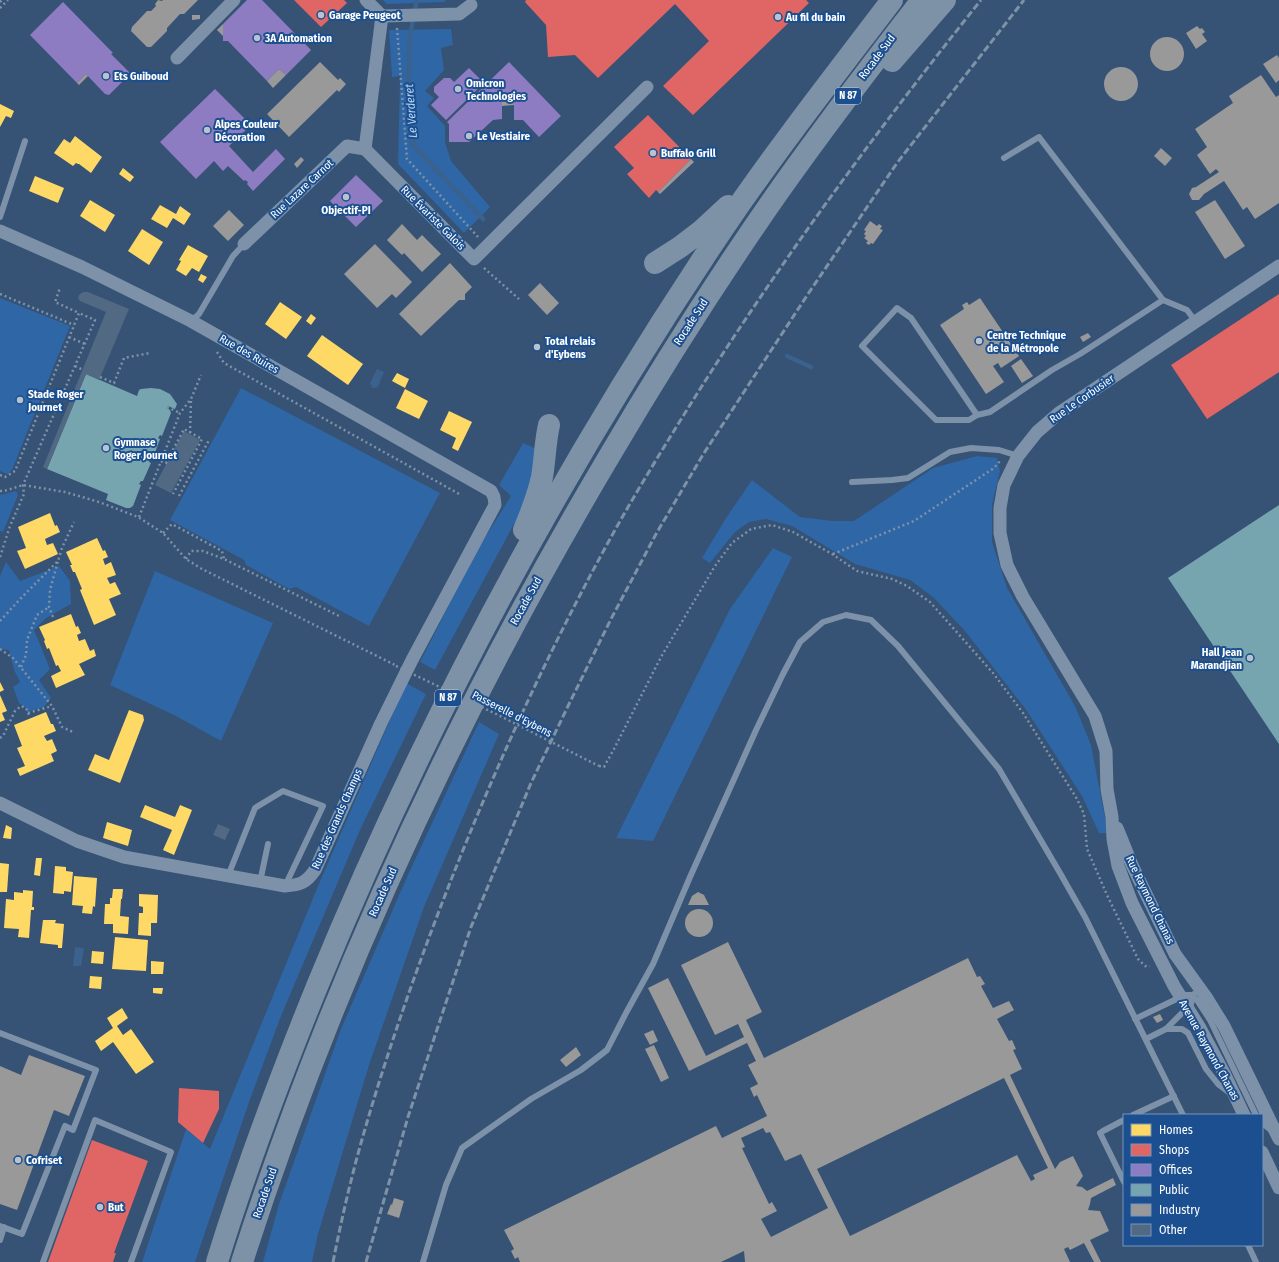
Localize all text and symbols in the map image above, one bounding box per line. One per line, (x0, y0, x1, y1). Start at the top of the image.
place label: Garage Peugeot (329, 9, 401, 22)
marker: Garage Peugeot (316, 10, 326, 20)
place label: Au fil du bain (785, 11, 845, 24)
marker: Au fil du bain (773, 12, 783, 22)
place label: 3A Automation (264, 32, 332, 45)
street label: Rocade Sud (856, 32, 898, 82)
marker: 3A Automation (252, 33, 262, 43)
place label: Ets Guiboud (114, 70, 169, 83)
marker: Ets Guiboud (101, 71, 111, 81)
place label: Omicron Technologies (466, 77, 526, 103)
water label: Le Verderet (402, 83, 420, 139)
marker: Omicron Technologies (453, 84, 463, 94)
road number: N 87 (835, 88, 861, 104)
place label: Alpes Couleur Décoration (214, 118, 279, 144)
marker: Alpes Couleur Décoration (202, 125, 212, 135)
place label: Le Vestiaire (477, 130, 530, 143)
marker: Le Vestiaire (464, 131, 474, 141)
place label: Buffalo Grill (661, 147, 717, 160)
marker: Buffalo Grill (648, 148, 658, 158)
street label: Rue Lazare Carnot (268, 156, 336, 221)
street label: Rue Évariste Galois (398, 183, 469, 253)
marker: Objectif-PI (341, 192, 351, 202)
place label: Objectif-PI (321, 204, 371, 217)
street label: Rocade Sud (671, 296, 711, 348)
place label: Centre Technique de la Métropole (987, 329, 1067, 355)
street label: Rue des Ruires (217, 332, 281, 376)
place label: Total relais d'Eybens (545, 335, 596, 361)
marker: Centre Technique de la Métropole (974, 336, 984, 346)
marker: Total relais d'Eybens (532, 342, 542, 352)
street label: Rue Le Corbusier (1047, 372, 1117, 426)
place label: Stade Roger Journet (27, 388, 84, 414)
marker: Stade Roger Journet (15, 395, 25, 405)
place label: Gymnase Roger Journet (114, 436, 177, 462)
marker: Gymnase Roger Journet (101, 443, 111, 453)
street label: Rocade Sud (508, 575, 544, 627)
place label: Hall Jean Marandjian (1191, 646, 1242, 672)
marker: Hall Jean Marandjian (1245, 653, 1255, 663)
street label: Passerelle d'Eybens (470, 688, 554, 740)
road number: N 87 (435, 690, 461, 706)
street label: Rue des Grands Champs (309, 767, 365, 871)
street label: Rue Raymond Chanas (1123, 854, 1177, 947)
street label: Rocade Sud (366, 865, 400, 919)
street label: Avenue Raymond Chanas (1176, 998, 1242, 1103)
legend (1123, 1114, 1263, 1246)
text: Homes (1159, 1123, 1193, 1137)
text: Shops (1159, 1143, 1189, 1157)
place label: Cofriset (26, 1154, 62, 1167)
marker: Cofriset (13, 1155, 23, 1165)
text: Offices (1159, 1163, 1192, 1177)
street label: Rocade Sud (250, 1166, 280, 1220)
text: Public (1159, 1183, 1189, 1197)
place label: But (108, 1201, 124, 1214)
marker: But (95, 1202, 105, 1212)
text: Industry (1159, 1203, 1200, 1217)
text: Other (1159, 1223, 1188, 1237)

